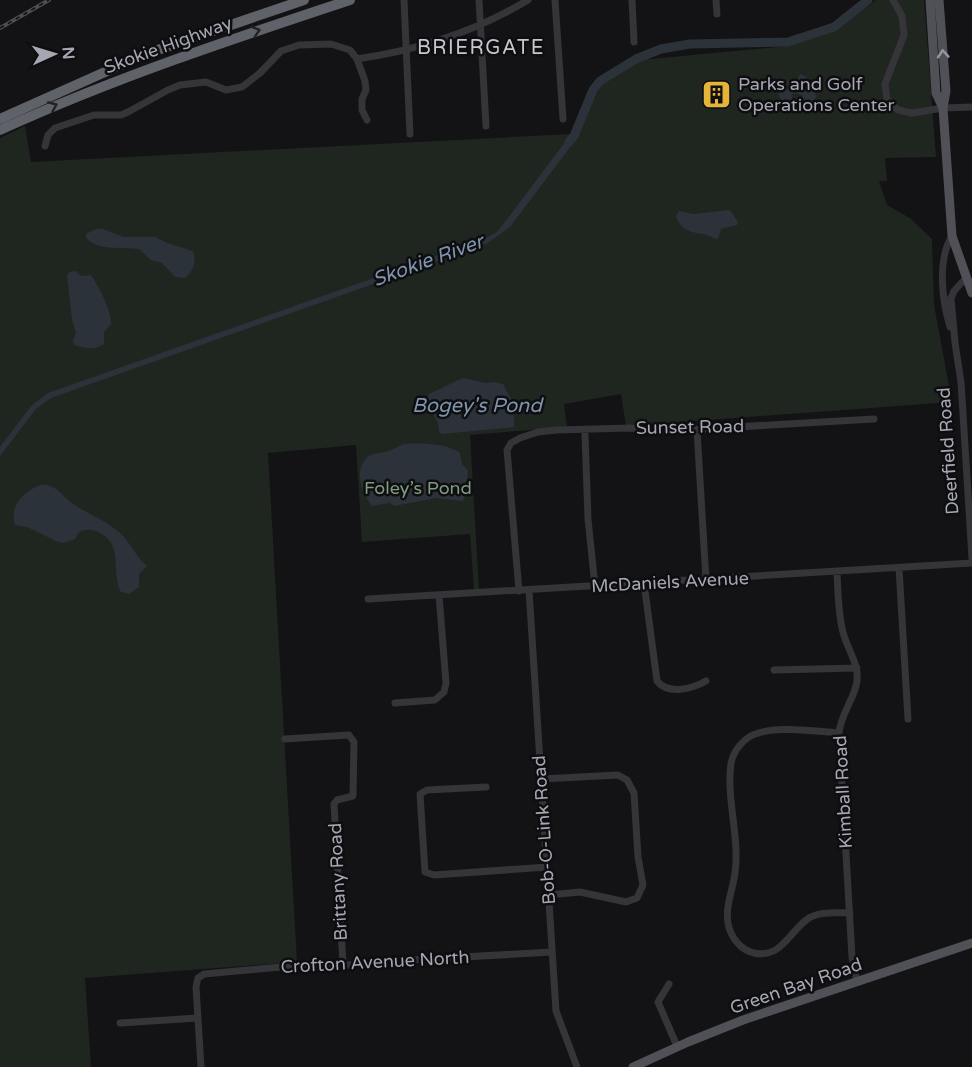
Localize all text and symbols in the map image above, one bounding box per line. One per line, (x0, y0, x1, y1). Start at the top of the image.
street label: Skokie Highway (101, 12, 235, 78)
north arrow (24, 24, 84, 84)
one-way arrow (250, 26, 261, 38)
district label: BRIERGATE (417, 36, 545, 60)
text: N (58, 46, 78, 60)
one-way arrow (937, 50, 950, 59)
place label: Parks and Golf Operations Center (738, 73, 894, 116)
building icon: Parks and Golf Operations Center (701, 78, 733, 110)
one-way arrow (47, 101, 58, 113)
water label: Skokie River (369, 229, 489, 292)
street label: Deerfield Road (933, 386, 963, 516)
water label: Bogey's Pond (412, 394, 544, 418)
street label: Sunset Road (636, 415, 744, 439)
park label: Foley’s Pond (364, 477, 472, 499)
street label: McDaniels Avenue (591, 567, 749, 597)
street label: Kimball Road (829, 735, 857, 849)
street label: Bob-O-Link Road (528, 755, 560, 905)
street label: Brittany Road (324, 823, 352, 941)
street label: Crofton Avenue North (280, 946, 470, 978)
street label: Green Bay Road (727, 953, 865, 1019)

